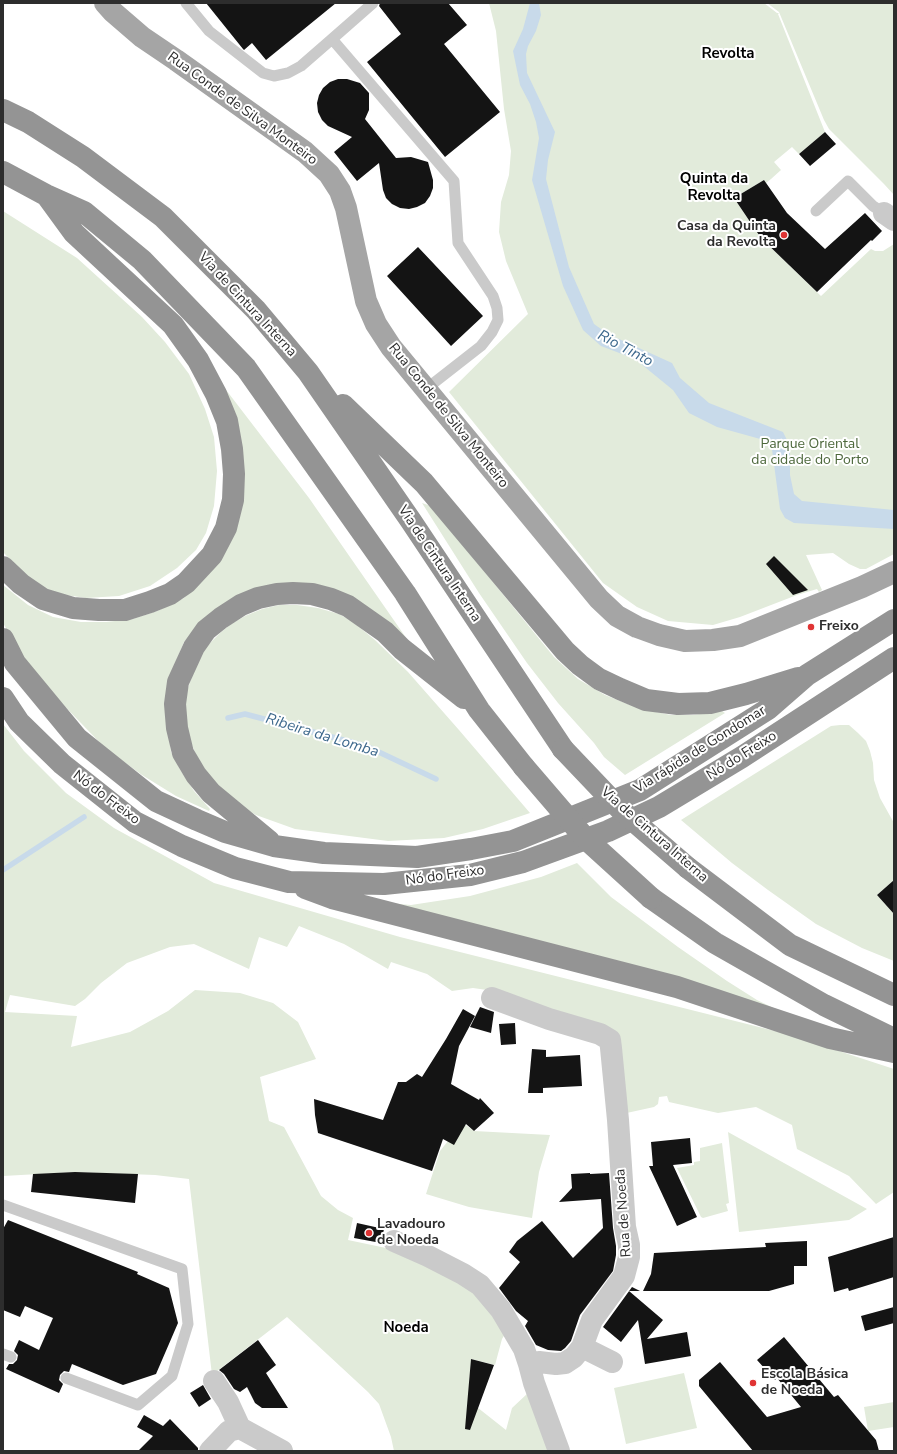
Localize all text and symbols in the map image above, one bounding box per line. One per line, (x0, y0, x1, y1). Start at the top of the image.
district label: Revolta (701, 45, 755, 63)
street label: Rua Conde de Silva Monteiro (164, 49, 320, 169)
district label: Quinta da Revolta (680, 170, 748, 205)
place label: Casa da Quinta da Revolta (677, 219, 776, 252)
marker: Casa da Quinta da Revolta (779, 230, 789, 240)
street label: Via de Cintura Interna (194, 249, 300, 361)
water label: Rio Tinto (594, 327, 656, 371)
street label: Rua Conde de Silva Monteiro (384, 340, 512, 492)
park label: Parque Oriental da cidade do Porto (751, 437, 869, 470)
street label: Via de Cintura Interna (394, 503, 484, 625)
place label: Freixo (819, 619, 859, 635)
marker: Freixo (806, 622, 816, 632)
street label: Via rápida de Gondomar (631, 703, 769, 797)
water label: Ribeira da Lomba (263, 710, 381, 762)
street label: Nó do Freixo (704, 728, 780, 784)
street label: Nó do Freixo (69, 767, 143, 829)
street label: Via de Cintura Interna (597, 784, 711, 886)
street label: Nó do Freixo (405, 862, 485, 890)
street label: Rua de Noeda (613, 1168, 635, 1258)
place label: Lavadouro de Noeda (377, 1217, 445, 1250)
marker: Lavadouro de Noeda (364, 1228, 374, 1238)
district label: Noeda (383, 1319, 429, 1337)
place label: Escola Básica de Noeda (761, 1367, 848, 1400)
marker: Escola Básica de Noeda (748, 1378, 758, 1388)

